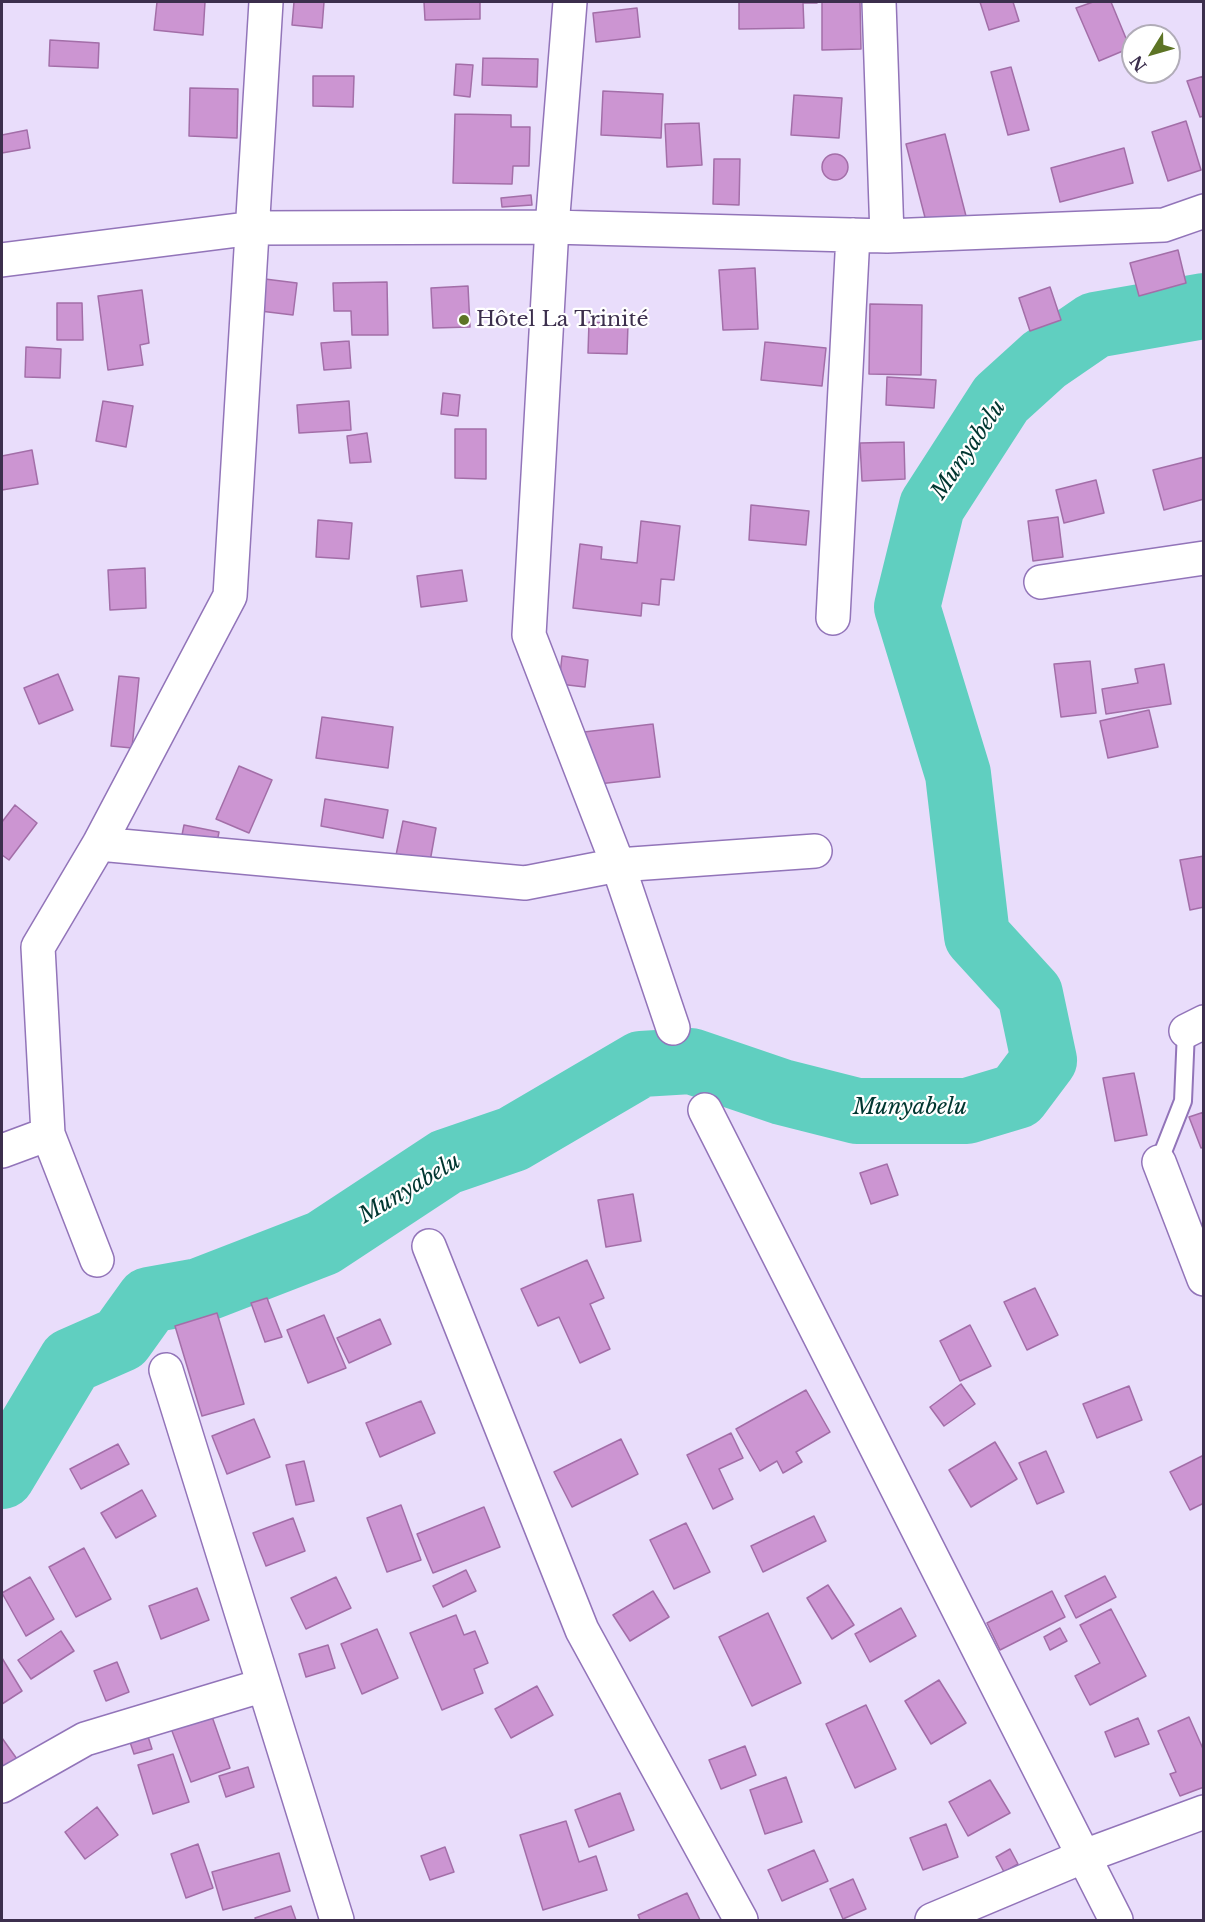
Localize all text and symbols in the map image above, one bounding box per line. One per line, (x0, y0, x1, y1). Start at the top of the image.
north arrow (1121, 24, 1181, 84)
text: N (1126, 52, 1151, 76)
place label: Hôtel La Trinité (476, 307, 648, 333)
marker: Hôtel La Trinité (457, 313, 471, 327)
water label: Munyabelu (926, 395, 1012, 505)
water label: Munyabelu (853, 1095, 967, 1121)
water label: Munyabelu (354, 1148, 466, 1230)

